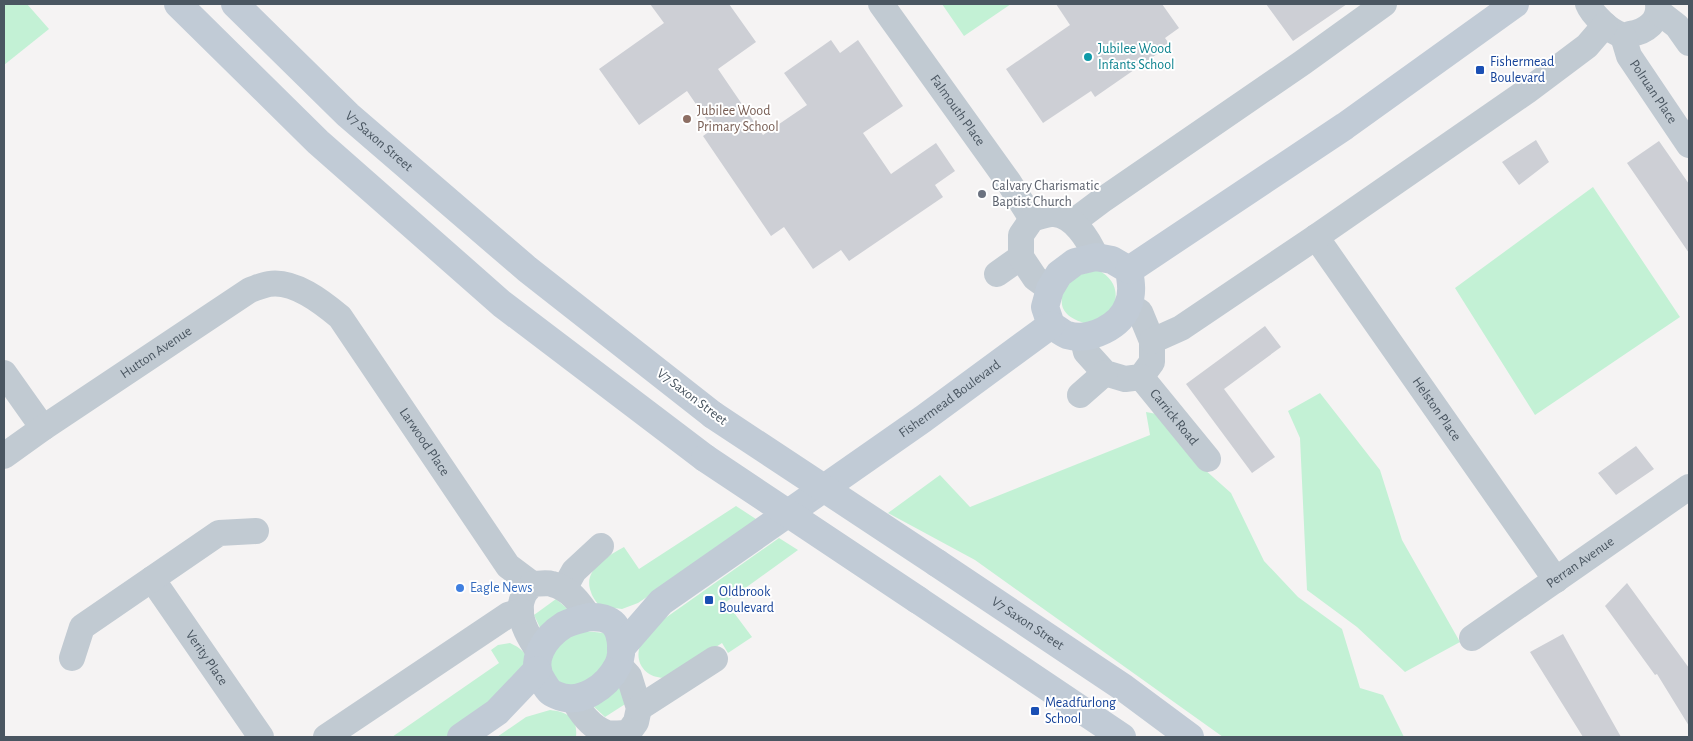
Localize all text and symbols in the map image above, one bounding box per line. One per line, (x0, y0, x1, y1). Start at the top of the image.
place label: Jubilee Wood Infants School (1098, 42, 1175, 72)
marker: Jubilee Wood Infants School (1082, 51, 1094, 63)
place label: Fishermead Boulevard (1490, 55, 1554, 85)
street label: Polruan Place (1627, 57, 1679, 126)
marker: Fishermead Boulevard (1474, 64, 1486, 76)
street label: Falmouth Place (927, 72, 988, 149)
place label: Jubilee Wood Primary School (697, 104, 779, 134)
street label: V7 Saxon Street (342, 109, 416, 175)
marker: Jubilee Wood Primary School (681, 113, 693, 125)
place label: Calvary Charismatic Baptist Church (992, 179, 1100, 209)
marker: Calvary Charismatic Baptist Church (976, 188, 988, 200)
street label: Hutton Avenue (118, 324, 194, 381)
street label: Fishermead Boulevard (896, 358, 1003, 440)
street label: V7 Saxon Street (654, 366, 730, 428)
street label: Helston Place (1409, 375, 1463, 443)
street label: Carrick Road (1147, 386, 1201, 448)
street label: Larwood Place (397, 406, 452, 478)
street label: Perran Avenue (1544, 534, 1617, 591)
place label: Eagle News (470, 581, 532, 595)
marker: Eagle News (454, 582, 466, 594)
place label: Oldbrook Boulevard (719, 585, 774, 615)
marker: Oldbrook Boulevard (703, 594, 715, 606)
street label: V7 Saxon Street (989, 594, 1067, 653)
street label: Verity Place (183, 628, 230, 688)
place label: Meadfurlong School (1045, 696, 1116, 726)
marker: Meadfurlong School (1029, 705, 1041, 717)

